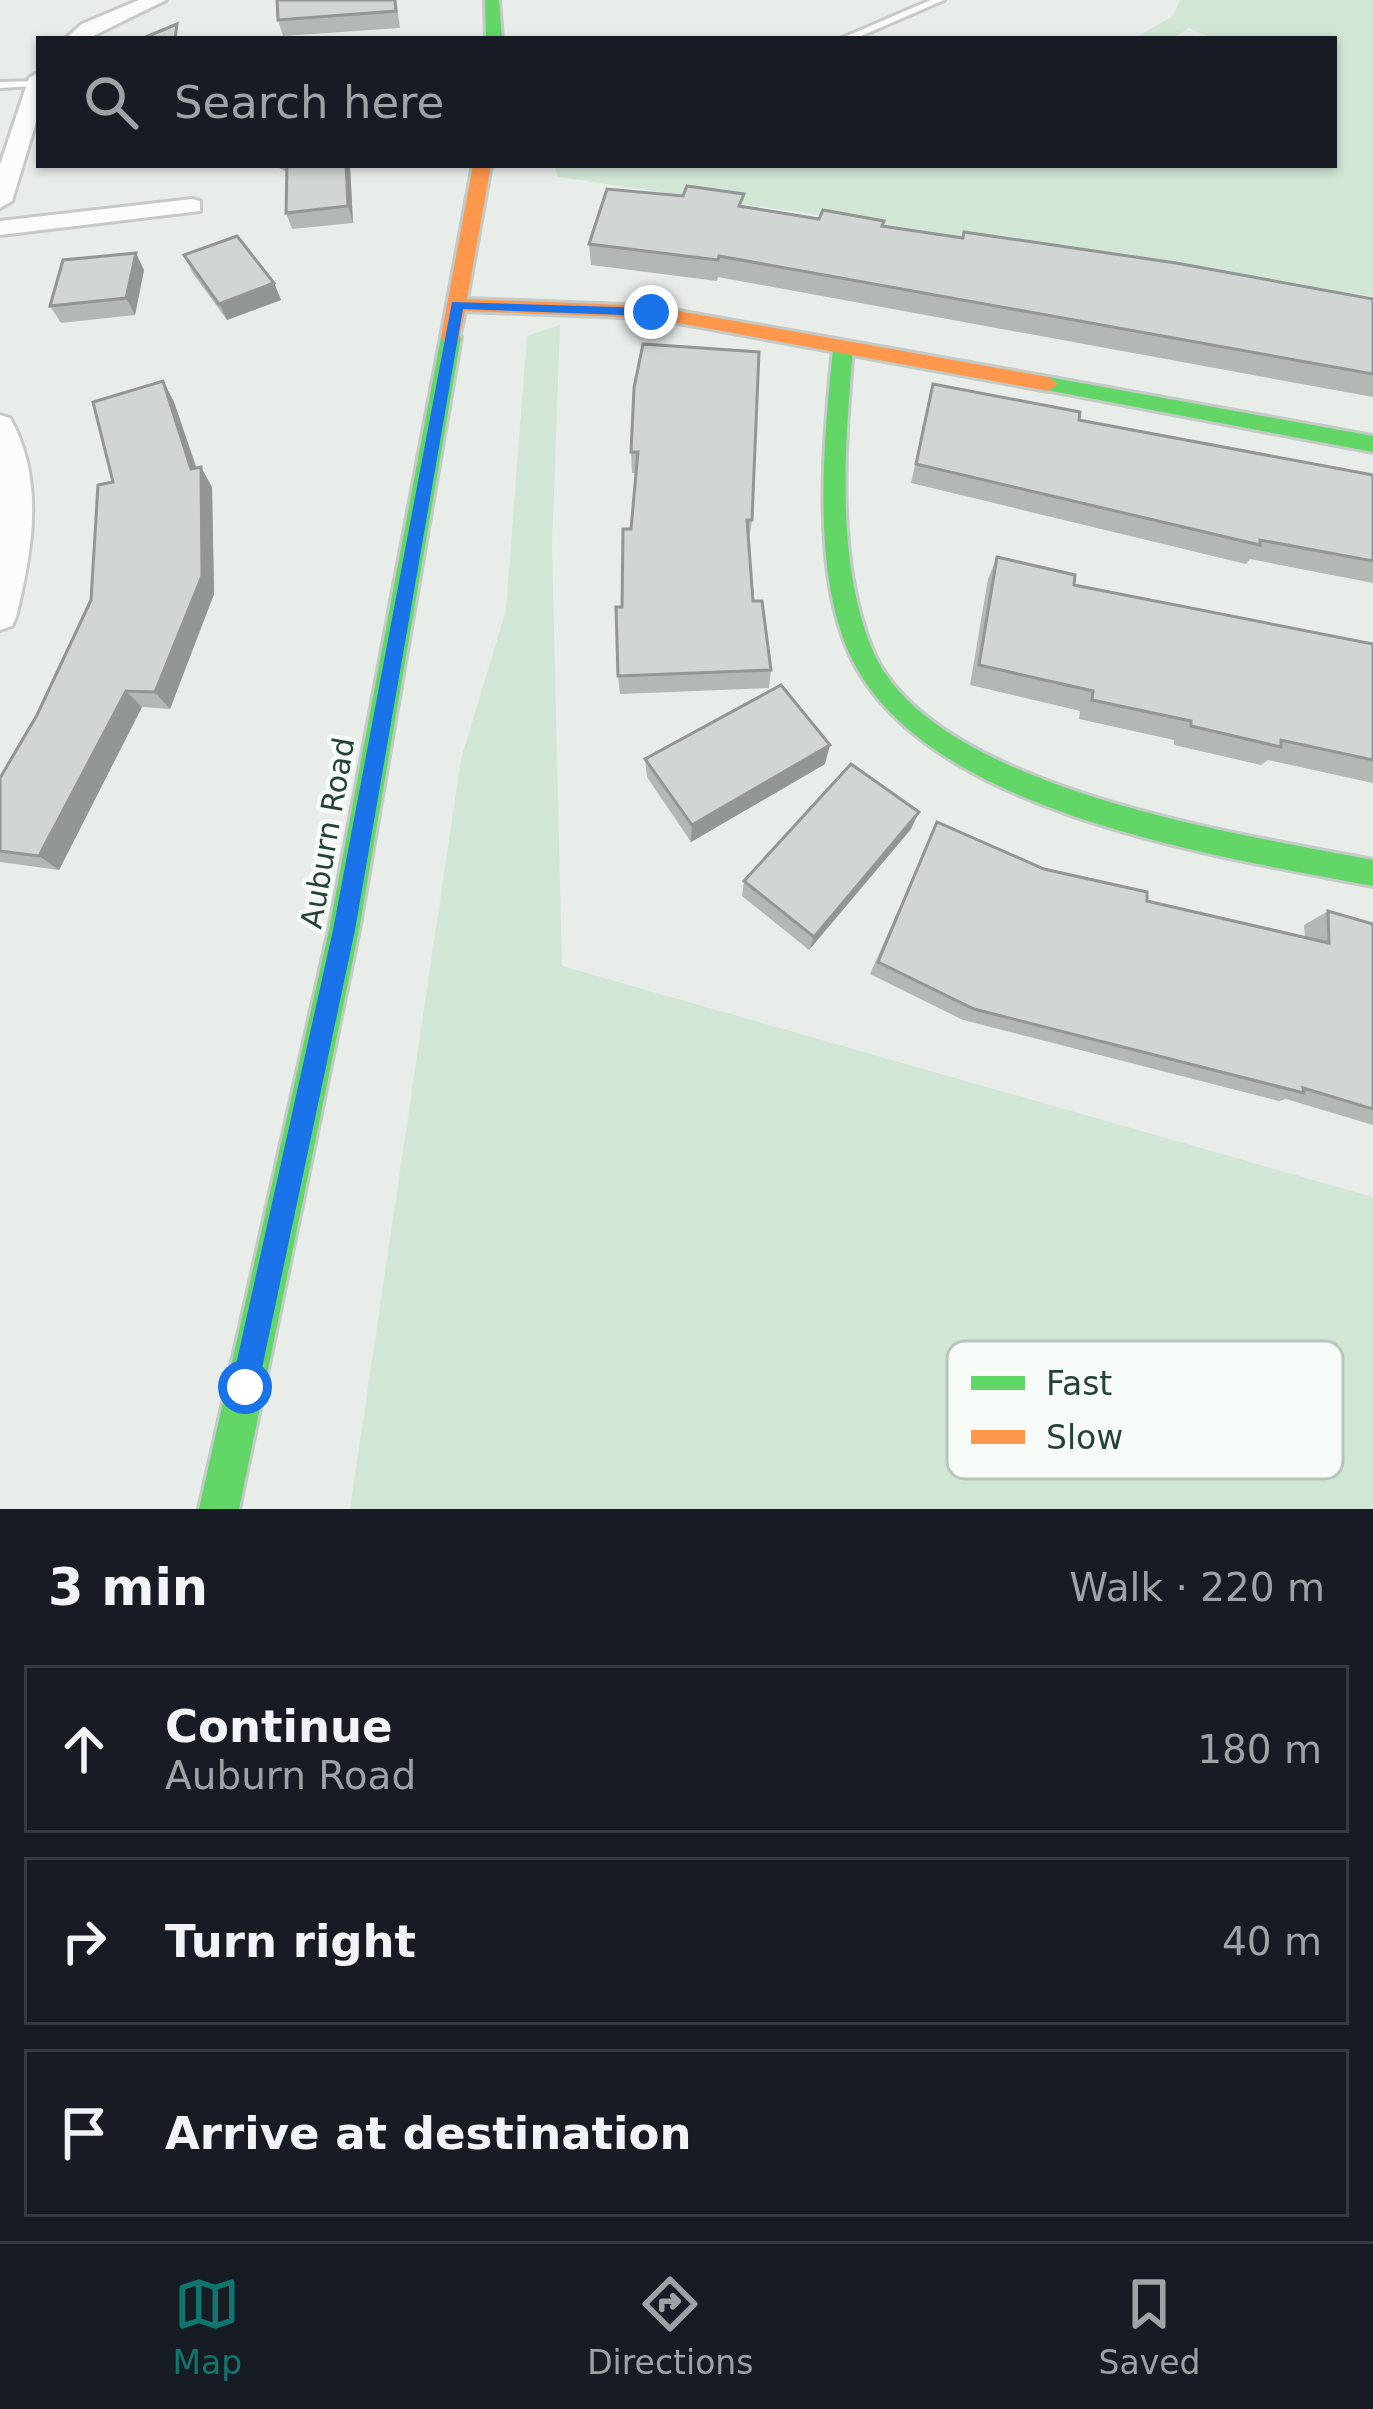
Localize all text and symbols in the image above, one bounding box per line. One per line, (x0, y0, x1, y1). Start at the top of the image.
search box (36, 36, 1337, 168)
icon: search (78, 69, 144, 135)
text: Search here (174, 76, 444, 129)
route end (624, 285, 678, 339)
street label: Auburn Road (293, 735, 362, 931)
legend (947, 1341, 1343, 1479)
route start (218, 1360, 272, 1414)
text: Fast (1046, 1364, 1112, 1403)
text: Slow (1046, 1418, 1123, 1457)
text: 3 min (48, 1558, 208, 1617)
text: Walk · 220 m (1070, 1565, 1325, 1610)
text: Continue (165, 1700, 393, 1753)
icon: ahead (51, 1716, 117, 1782)
text: 180 m (1197, 1727, 1322, 1772)
text: Auburn Road (165, 1753, 416, 1798)
icon: right (51, 1908, 117, 1974)
text: Turn right (165, 1915, 416, 1968)
text: 40 m (1222, 1919, 1322, 1964)
icon: arrive (51, 2100, 117, 2166)
text: Arrive at destination (165, 2107, 691, 2160)
tab: Map (173, 2271, 242, 2382)
tab: Directions (587, 2271, 753, 2382)
tab: Saved (1099, 2271, 1200, 2382)

